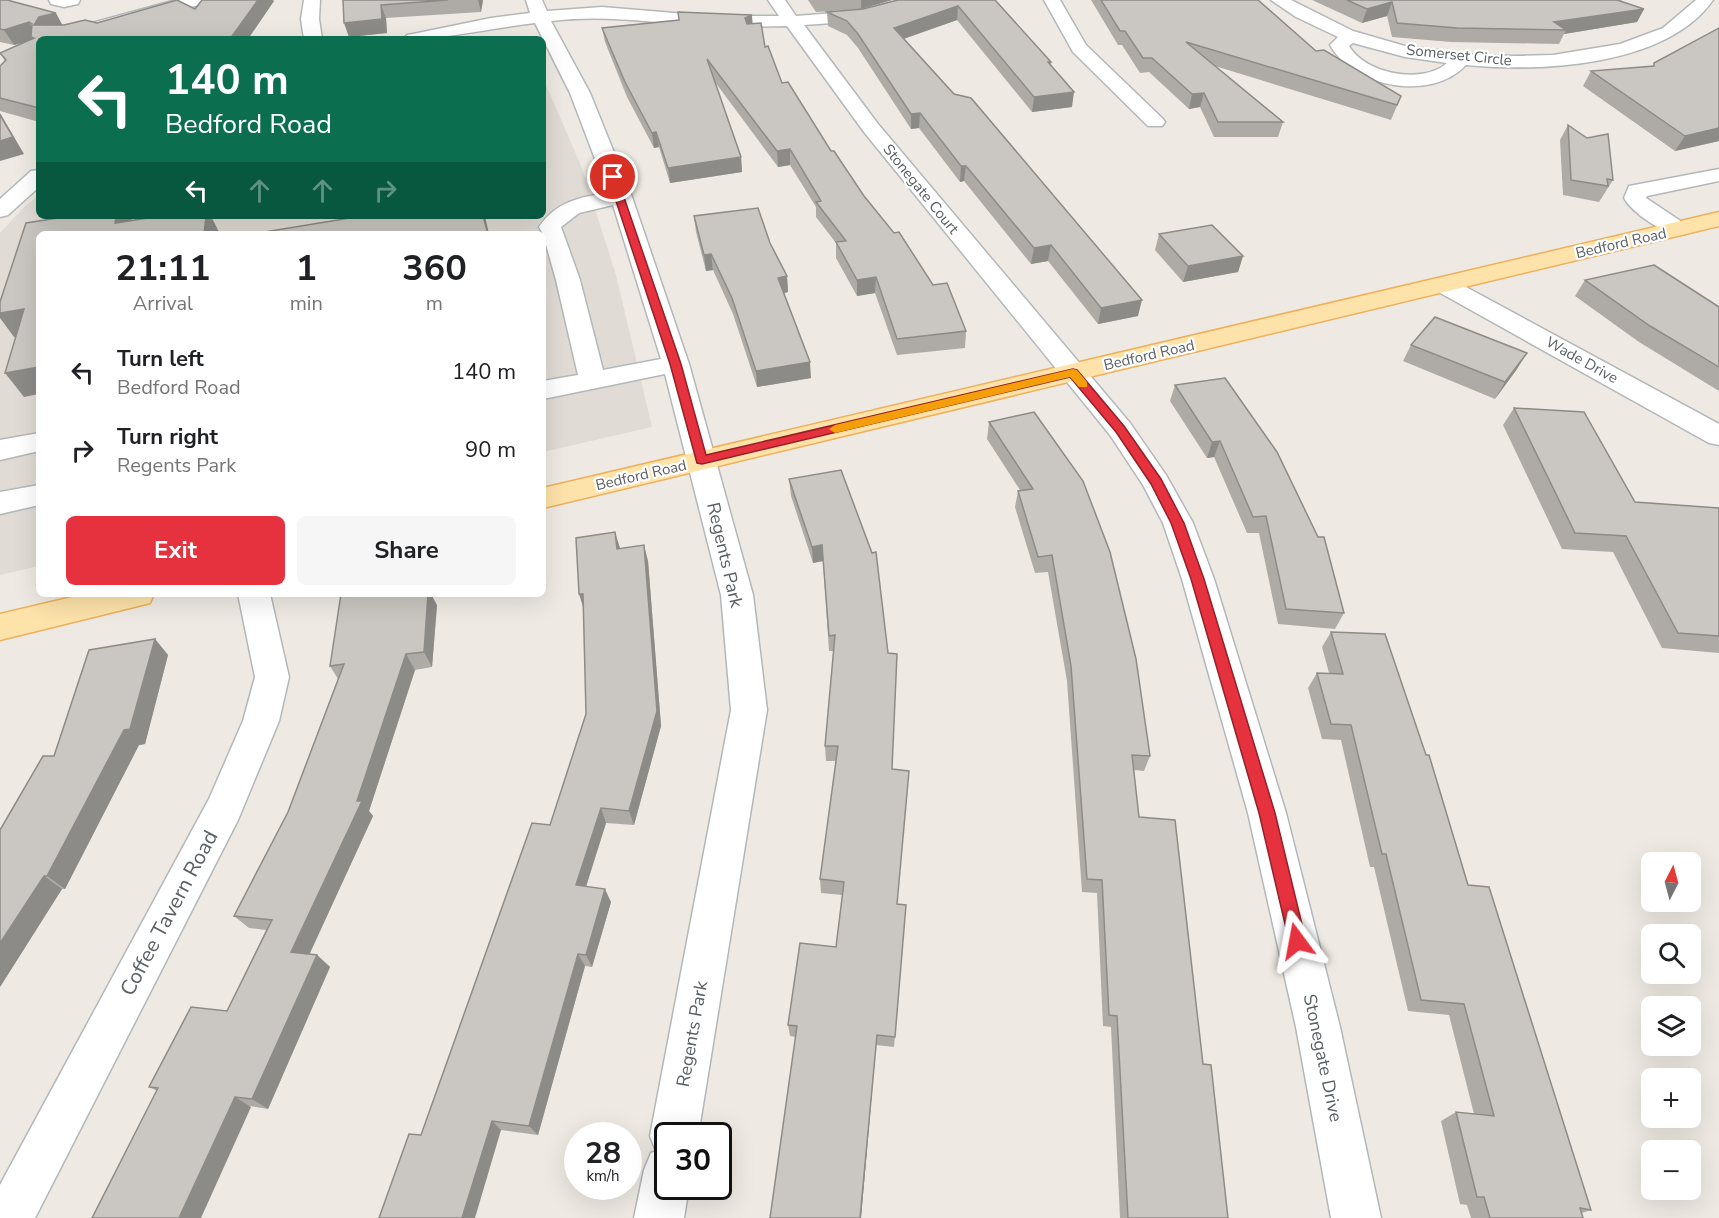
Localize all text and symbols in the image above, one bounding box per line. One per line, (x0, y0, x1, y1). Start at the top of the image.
street label: Somerset Circle (1405, 40, 1513, 70)
text: 140 m (165, 52, 289, 109)
icon: left (66, 60, 144, 138)
text: Bedford Road (165, 106, 332, 143)
street label: Stonegate Court (879, 140, 964, 239)
pin (587, 151, 638, 202)
icon: arrive (596, 160, 629, 193)
icon: left (180, 174, 213, 207)
icon: ahead (243, 174, 276, 207)
icon: ahead (306, 174, 339, 207)
icon: right (369, 174, 402, 207)
street label: Bedford Road (1574, 223, 1668, 263)
text: 21:11 (115, 244, 211, 293)
text: 1 (295, 244, 317, 293)
text: 360 (402, 244, 467, 293)
text: Arrival (133, 290, 193, 317)
text: min (290, 290, 323, 317)
text: m (426, 290, 443, 317)
street label: Wade Drive (1542, 332, 1622, 388)
street label: Bedford Road (1102, 335, 1196, 375)
text: Turn left (117, 344, 204, 374)
icon: left (66, 356, 99, 389)
text: 140 m (452, 357, 516, 387)
text: Bedford Road (117, 374, 241, 401)
text: Turn right (117, 422, 218, 452)
icon: right (66, 434, 99, 467)
text: 90 m (465, 435, 516, 465)
text: Regents Park (117, 452, 236, 479)
street label: Bedford Road (594, 455, 688, 495)
street label: Regents Park (701, 500, 749, 611)
button: Exit (66, 516, 285, 585)
button: Share (297, 516, 516, 585)
street label: Coffee Tavern Road (114, 825, 224, 1001)
north arrow (1641, 852, 1701, 912)
map controls (1641, 852, 1701, 1200)
position arrow (1265, 909, 1329, 973)
button: search (1641, 924, 1701, 984)
street label: Regents Park (671, 978, 713, 1089)
street label: Stonegate Drive (1298, 992, 1348, 1124)
button: layers (1641, 996, 1701, 1056)
button: + (1641, 1068, 1701, 1128)
speed limit sign: 30 (654, 1122, 732, 1200)
text: 28 (585, 1133, 621, 1174)
button: − (1641, 1140, 1701, 1200)
text: km/h (586, 1166, 620, 1186)

